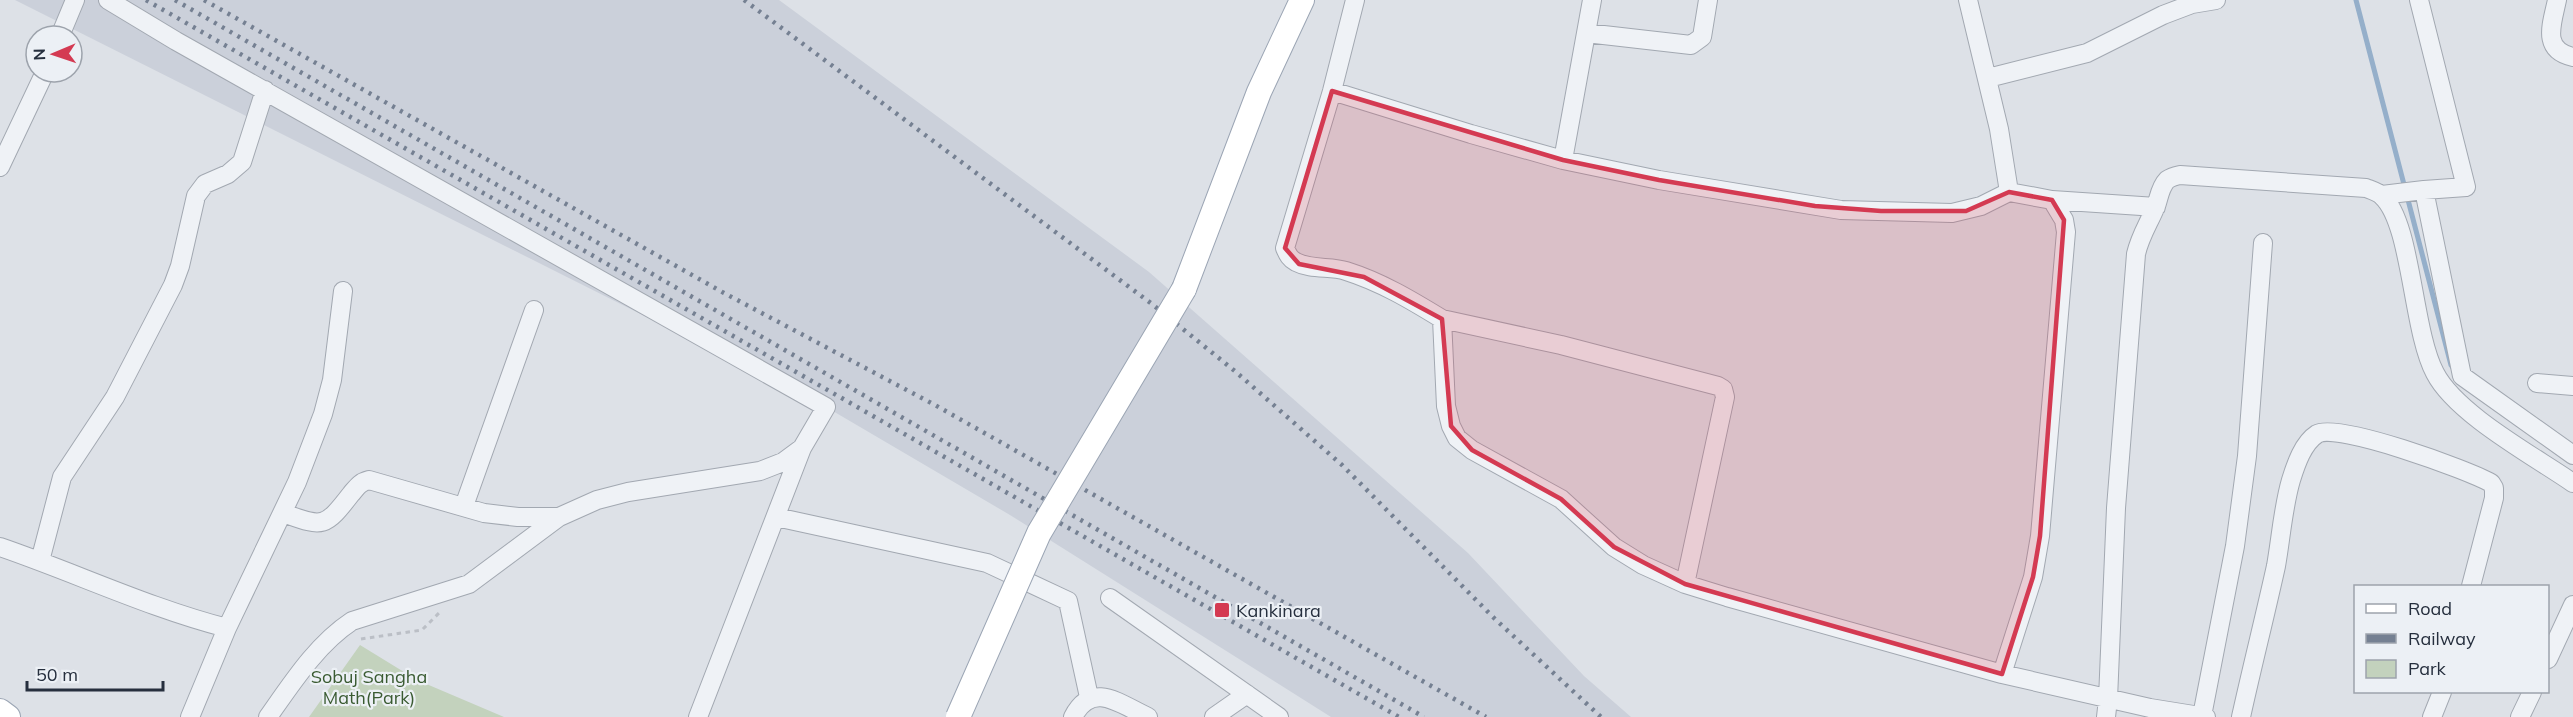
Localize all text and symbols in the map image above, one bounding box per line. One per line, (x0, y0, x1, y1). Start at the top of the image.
north arrow (24, 24, 84, 84)
text: N (29, 48, 49, 61)
legend (2354, 585, 2549, 693)
text: Road (2408, 597, 2452, 620)
place label: Kankinara (1236, 599, 1321, 622)
marker: Kankinara (1213, 601, 1231, 619)
text: Railway (2408, 627, 2476, 650)
scale bar (27, 654, 164, 692)
text: Park (2408, 657, 2447, 680)
text: 50 m (36, 663, 78, 686)
park label: Sobuj Sangha Math(Park) (311, 665, 427, 709)

